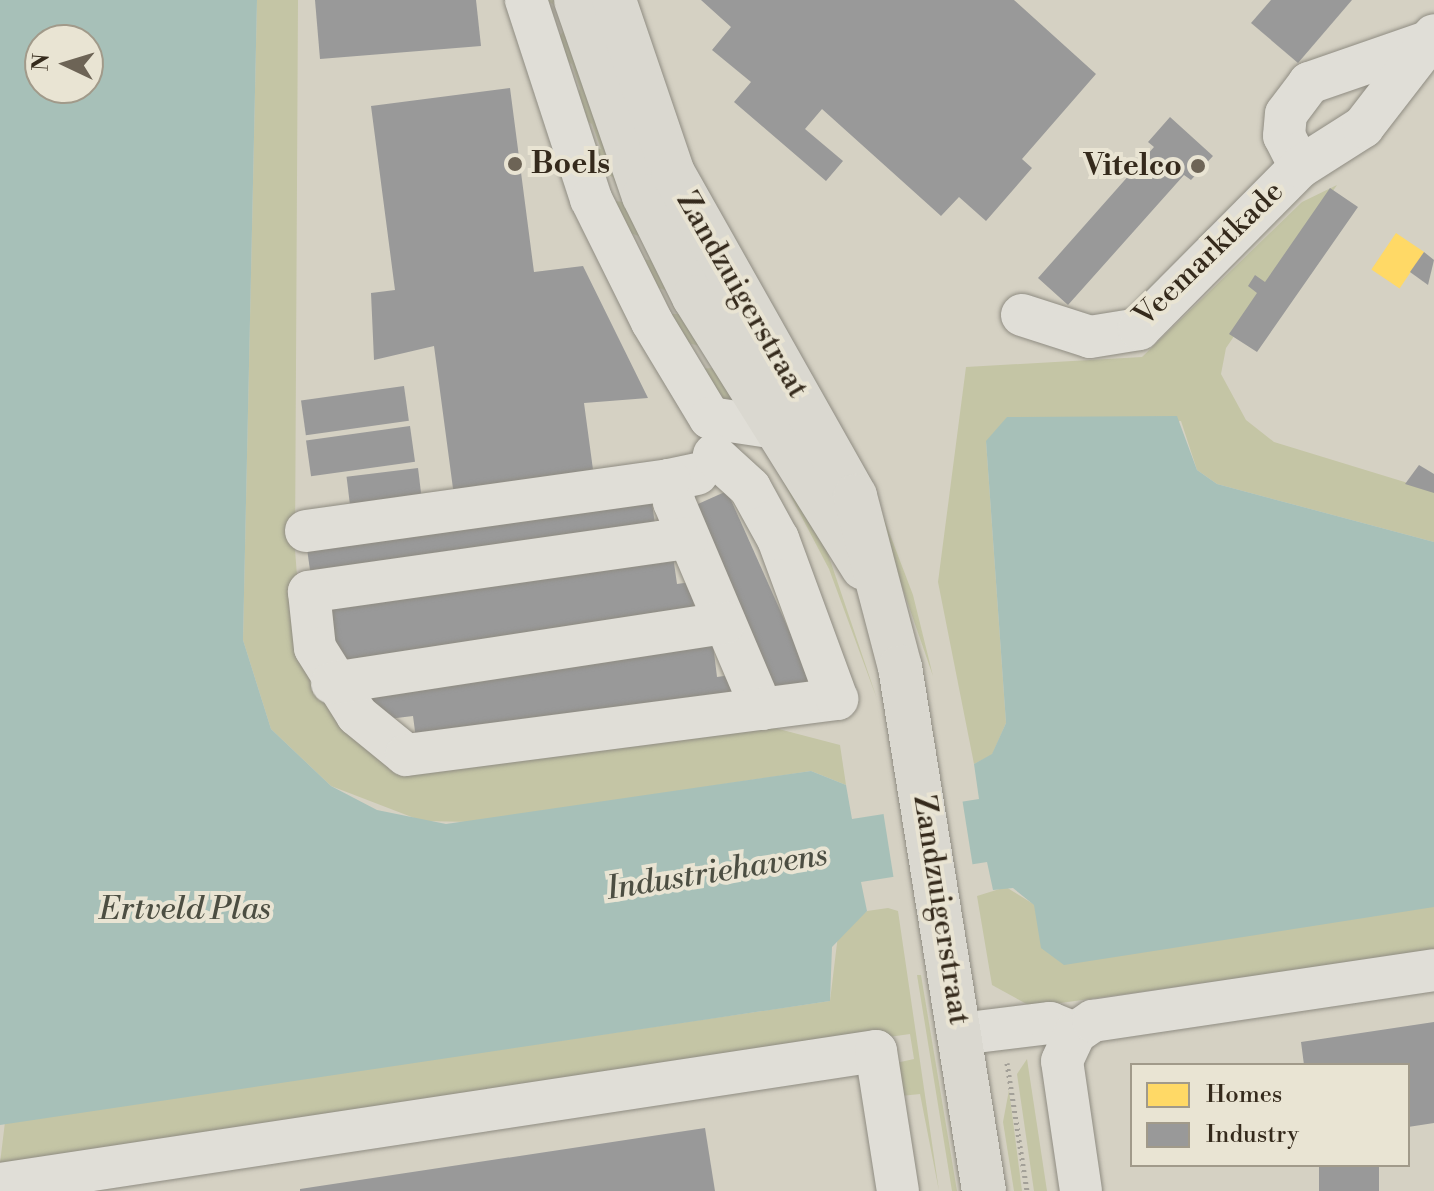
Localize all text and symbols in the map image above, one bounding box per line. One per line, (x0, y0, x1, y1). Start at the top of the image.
north arrow (24, 24, 104, 104)
text: N (27, 53, 56, 72)
place label: Boels (531, 146, 610, 182)
place label: Vitelco (1084, 148, 1182, 184)
marker: Boels (506, 155, 524, 173)
marker: Vitelco (1189, 157, 1207, 175)
street label: Veemarktkade (1127, 174, 1291, 334)
street label: Zandzuigerstraat (668, 185, 816, 405)
street label: Zandzuigerstraat (905, 793, 977, 1027)
water label: Industriehavens (604, 836, 830, 908)
water label: Ertveld Plas (99, 890, 271, 928)
legend (1130, 1063, 1410, 1167)
text: Homes (1206, 1080, 1282, 1110)
text: Industry (1206, 1120, 1299, 1150)

